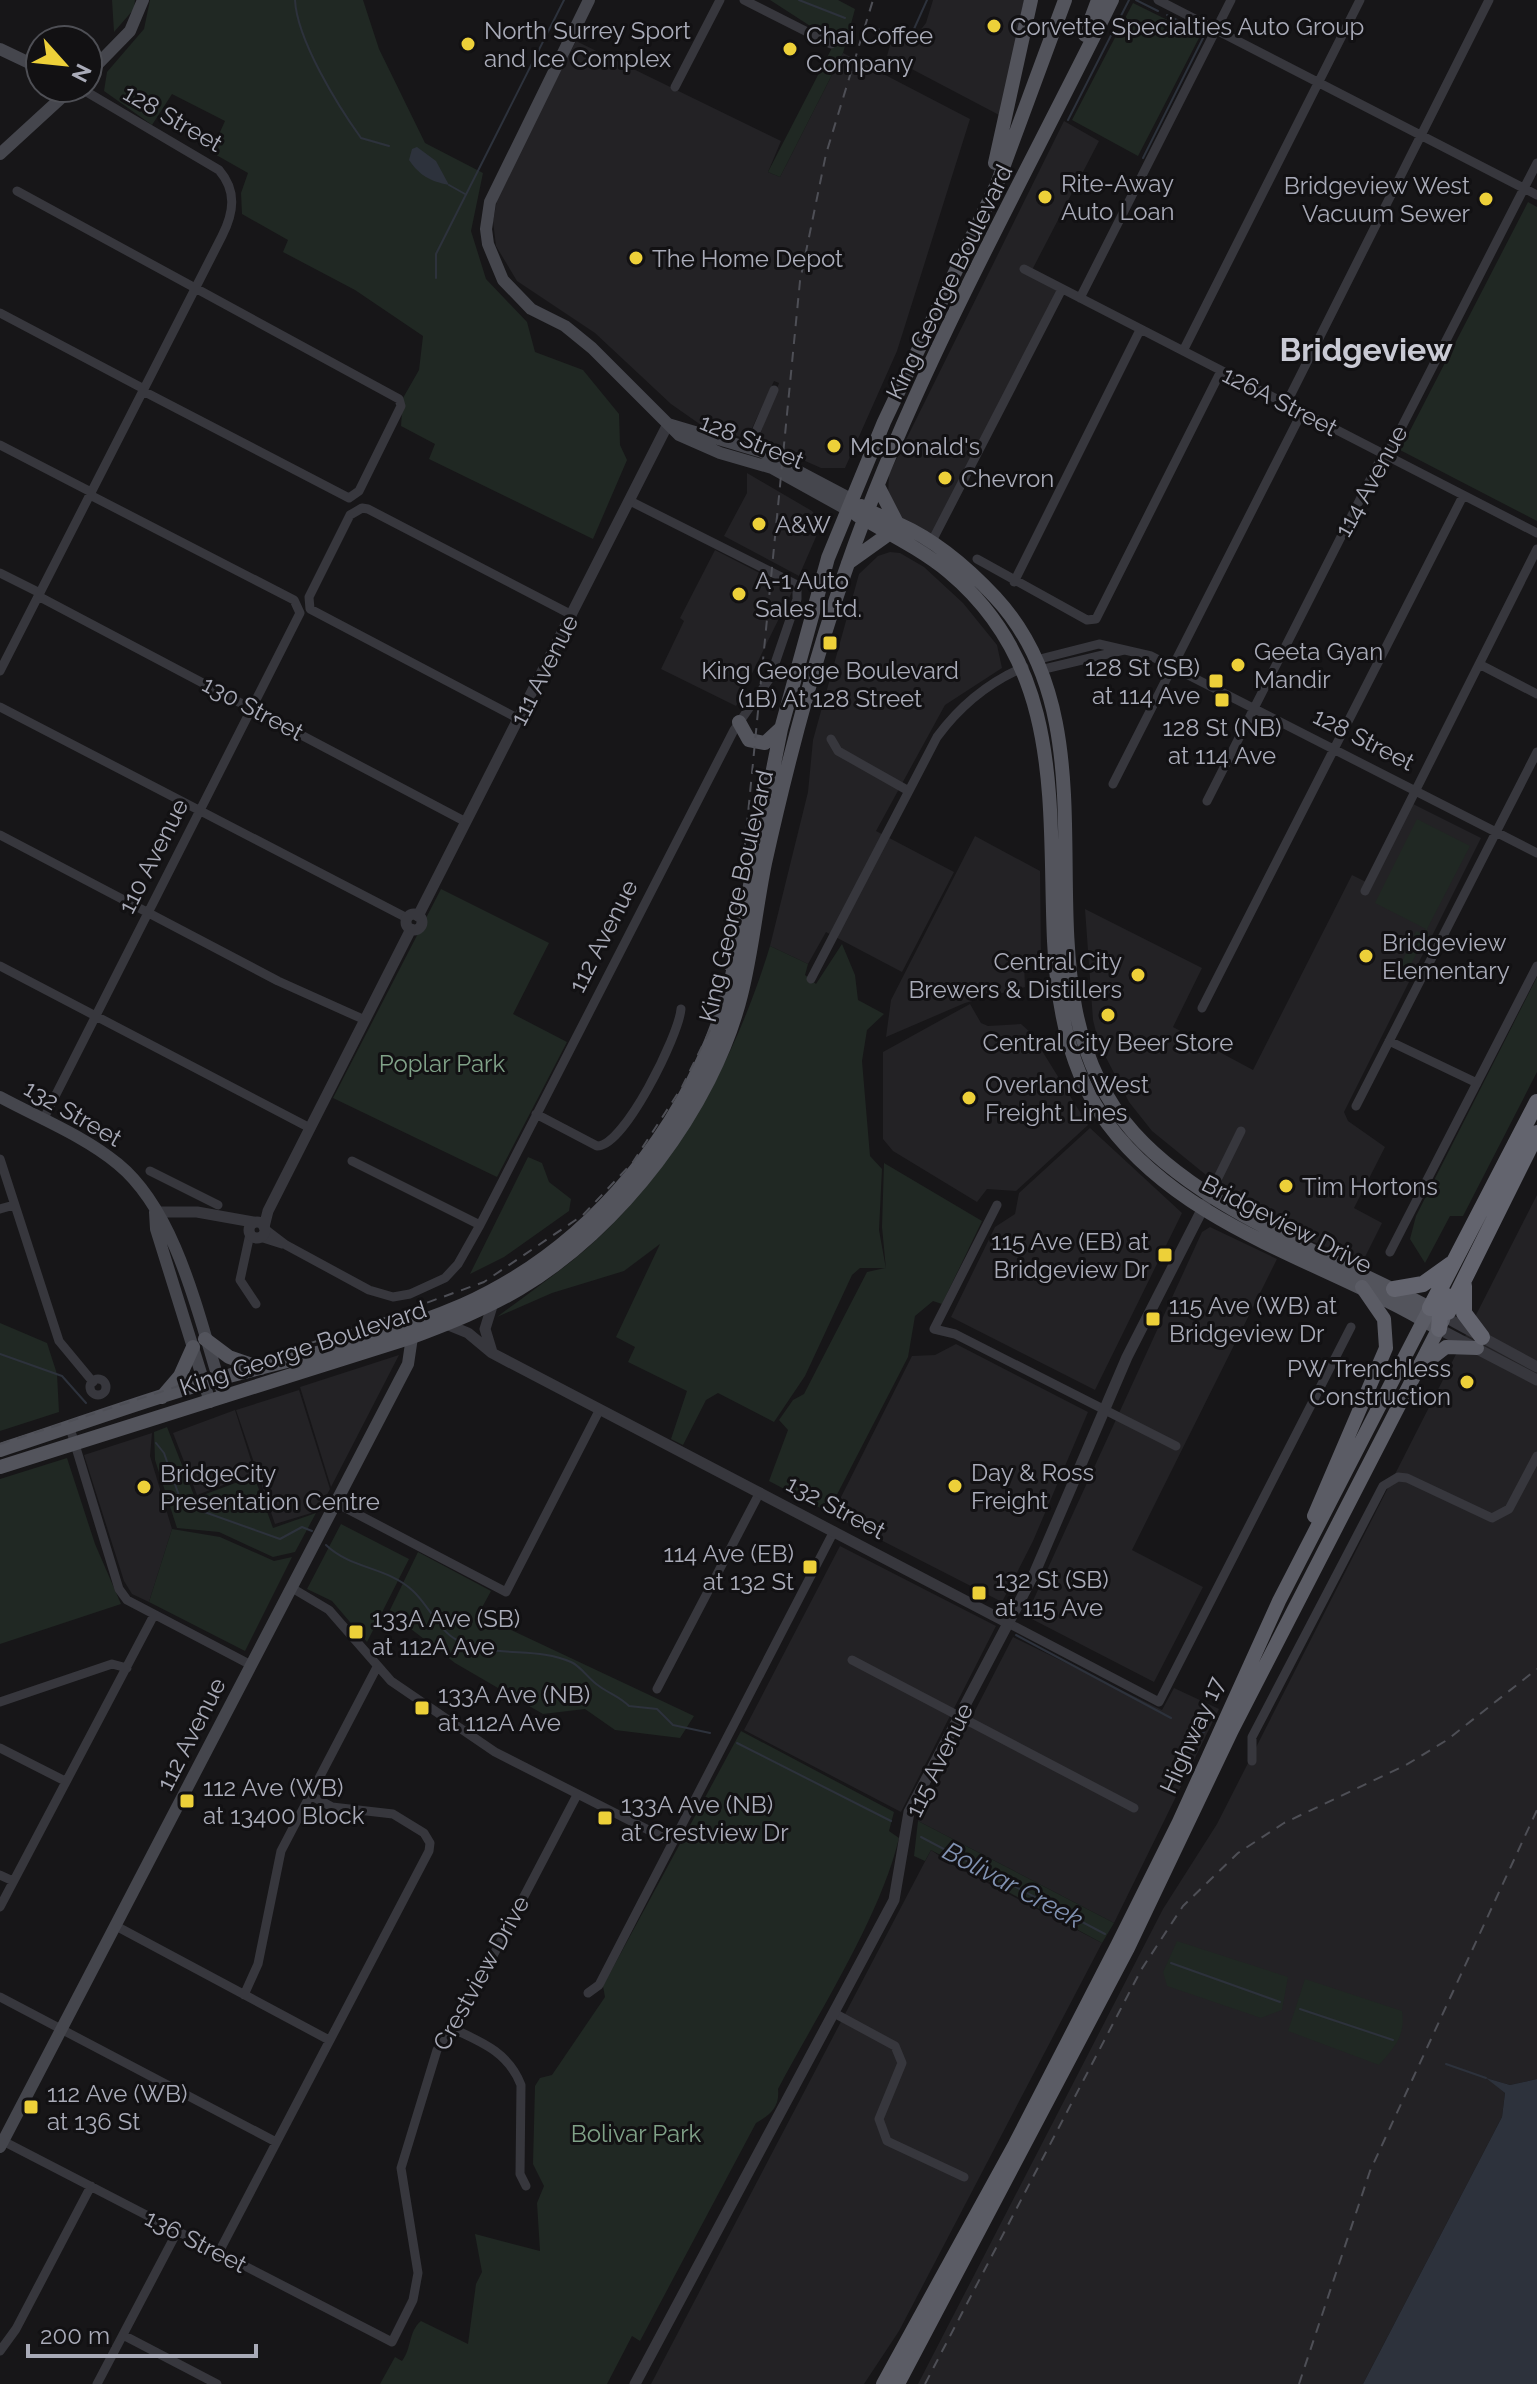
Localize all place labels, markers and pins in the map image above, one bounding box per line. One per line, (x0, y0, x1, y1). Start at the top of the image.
place label: Corvette Specialties Auto Group (1010, 12, 1364, 41)
place label: North Surrey Sport and Ice Complex (484, 16, 691, 73)
marker: Corvette Specialties Auto Group (985, 17, 1003, 35)
place label: Chai Coffee Company (806, 21, 933, 78)
marker: North Surrey Sport and Ice Complex (459, 35, 477, 53)
marker: Chai Coffee Company (781, 40, 799, 58)
place label: Rite-Away Auto Loan (1061, 169, 1175, 226)
place label: Bridgeview West Vacuum Sewer (1284, 171, 1471, 228)
marker: Rite-Away Auto Loan (1036, 188, 1054, 206)
marker: Bridgeview West Vacuum Sewer (1477, 190, 1495, 208)
place label: The Home Depot (652, 244, 843, 273)
marker: The Home Depot (627, 249, 645, 267)
place label: McDonald's (850, 432, 980, 461)
marker: McDonald's (825, 437, 843, 455)
place label: Chevron (961, 464, 1054, 493)
marker: Chevron (936, 469, 954, 487)
place label: A&W (775, 510, 831, 539)
marker: A&W (750, 515, 768, 533)
place label: A-1 Auto Sales Ltd. (755, 566, 862, 623)
marker: A-1 Auto Sales Ltd. (730, 585, 748, 603)
marker: King George Boulevard (1B) At 128 Street (821, 634, 839, 652)
place label: Geeta Gyan Mandir (1254, 637, 1383, 694)
place label: 128 St (SB) at 114 Ave (1085, 653, 1200, 710)
place label: King George Boulevard (1B) At 128 Street (701, 656, 959, 713)
marker: Geeta Gyan Mandir (1229, 656, 1247, 674)
marker: 128 St (SB) at 114 Ave (1207, 672, 1225, 690)
marker: 128 St (NB) at 114 Ave (1213, 691, 1231, 709)
place label: 128 St (NB) at 114 Ave (1162, 713, 1282, 770)
place label: Bridgeview Elementary (1382, 928, 1510, 985)
place label: Central City Brewers & Distillers (908, 947, 1122, 1004)
marker: Bridgeview Elementary (1357, 947, 1375, 965)
marker: Central City Brewers & Distillers (1129, 966, 1147, 984)
marker: Central City Beer Store (1099, 1006, 1117, 1024)
place label: Central City Beer Store (983, 1028, 1233, 1057)
place label: Overland West Freight Lines (985, 1070, 1149, 1127)
marker: Overland West Freight Lines (960, 1089, 978, 1107)
place label: Tim Hortons (1302, 1172, 1438, 1201)
marker: Tim Hortons (1277, 1177, 1295, 1195)
place label: 115 Ave (EB) at Bridgeview Dr (991, 1227, 1150, 1284)
marker: 115 Ave (EB) at Bridgeview Dr (1156, 1246, 1174, 1264)
place label: 115 Ave (WB) at Bridgeview Dr (1169, 1291, 1337, 1348)
marker: 115 Ave (WB) at Bridgeview Dr (1144, 1310, 1162, 1328)
place label: PW Trenchless Construction (1287, 1354, 1451, 1411)
marker: PW Trenchless Construction (1458, 1373, 1476, 1391)
place label: Day & Ross Freight (971, 1458, 1094, 1515)
place label: BridgeCity Presentation Centre (160, 1459, 380, 1516)
marker: Day & Ross Freight (946, 1477, 964, 1495)
marker: BridgeCity Presentation Centre (135, 1478, 153, 1496)
place label: 114 Ave (EB) at 132 St (663, 1539, 794, 1596)
marker: 114 Ave (EB) at 132 St (801, 1558, 819, 1576)
place label: 132 St (SB) at 115 Ave (995, 1565, 1109, 1622)
marker: 132 St (SB) at 115 Ave (970, 1584, 988, 1602)
place label: 133A Ave (SB) at 112A Ave (372, 1604, 520, 1661)
marker: 133A Ave (SB) at 112A Ave (347, 1623, 365, 1641)
place label: 133A Ave (NB) at 112A Ave (438, 1680, 590, 1737)
marker: 133A Ave (NB) at 112A Ave (413, 1699, 431, 1717)
place label: 112 Ave (WB) at 13400 Block (203, 1773, 365, 1830)
place label: 133A Ave (NB) at Crestview Dr (621, 1790, 789, 1847)
marker: 112 Ave (WB) at 13400 Block (178, 1792, 196, 1810)
marker: 133A Ave (NB) at Crestview Dr (596, 1809, 614, 1827)
place label: 112 Ave (WB) at 136 St (47, 2079, 187, 2136)
marker: 112 Ave (WB) at 136 St (22, 2098, 40, 2116)

